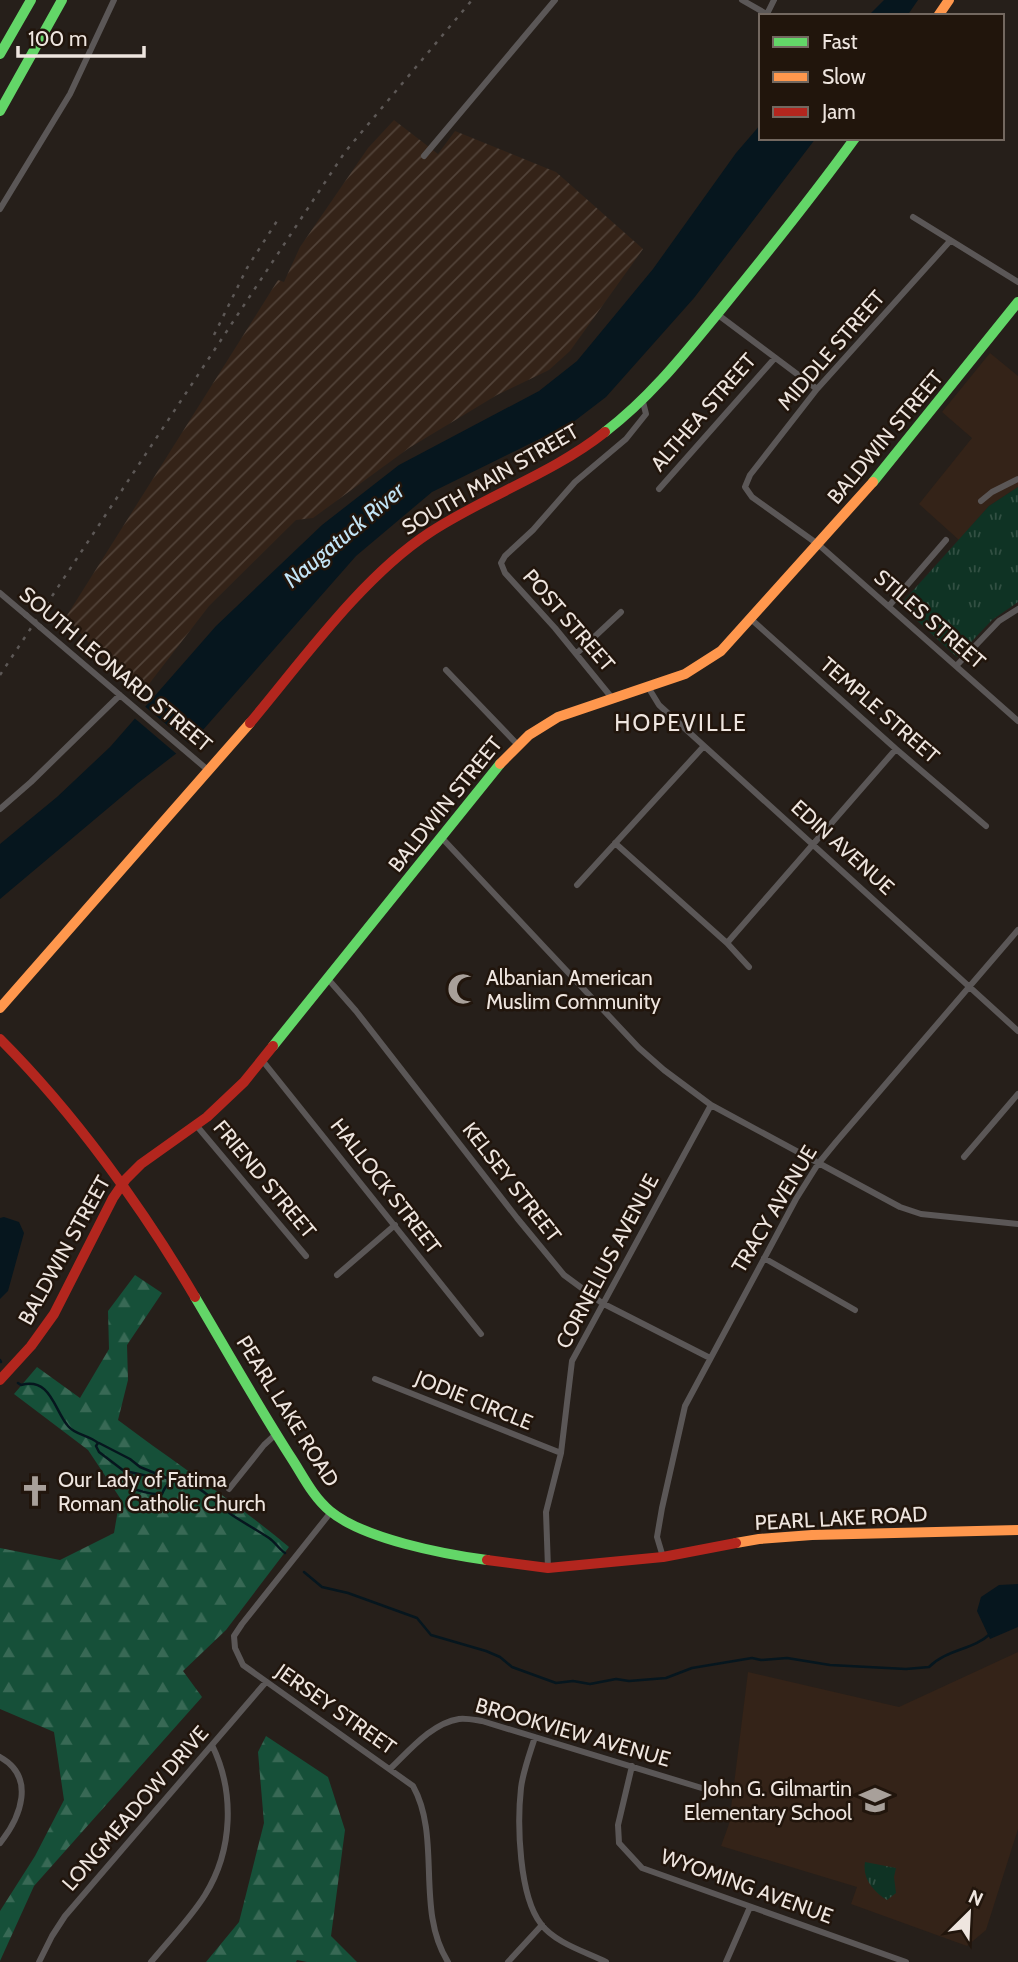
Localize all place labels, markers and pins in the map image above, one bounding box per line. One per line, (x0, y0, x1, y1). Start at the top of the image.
place label: Albanian American Muslim Community (486, 965, 661, 1014)
mosque icon: Albanian American Muslim Community (446, 972, 480, 1006)
place label: Our Lady of Fatima Roman Catholic Church (58, 1467, 266, 1516)
church icon: Our Lady of Fatima Roman Catholic Church (18, 1474, 52, 1508)
place label: John G. Gilmartin Elementary School (684, 1776, 852, 1825)
school or university icon: John G. Gilmartin Elementary School (858, 1783, 892, 1817)

